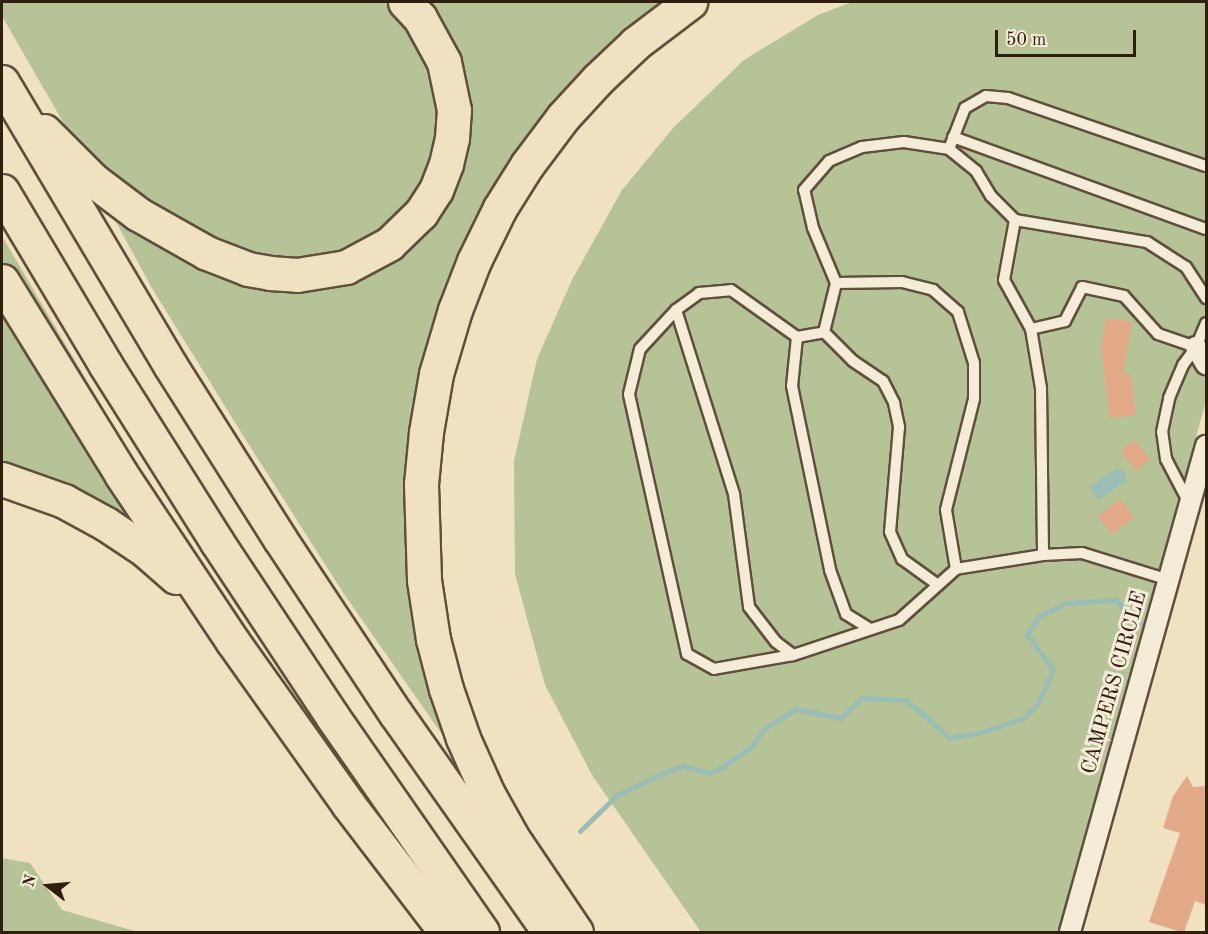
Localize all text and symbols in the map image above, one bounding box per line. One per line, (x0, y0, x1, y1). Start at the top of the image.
scale bar (998, 18, 1139, 56)
text: 50 m (1006, 31, 1046, 49)
street label: CAMPERS CIRCLE (1077, 589, 1153, 777)
north arrow (18, 856, 78, 916)
text: N (21, 873, 40, 889)

